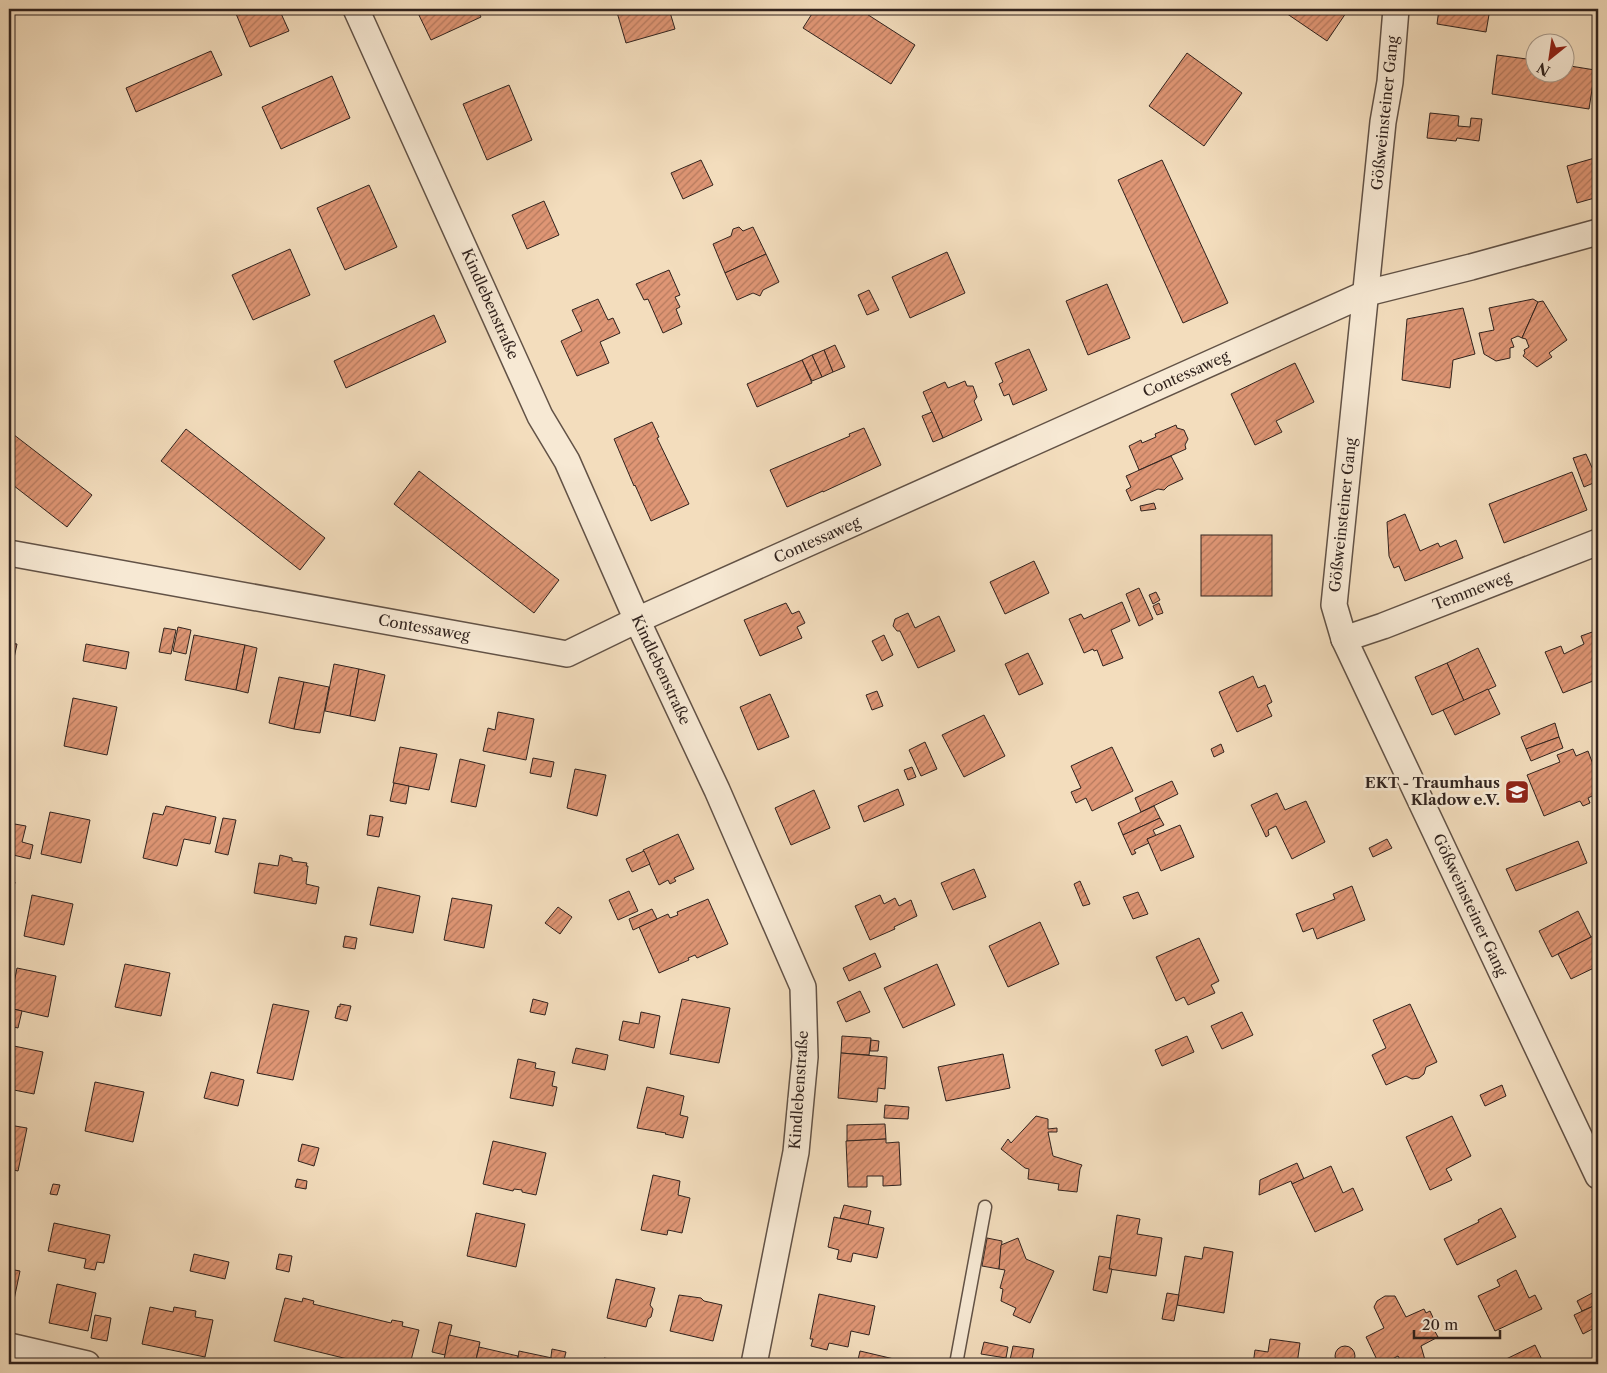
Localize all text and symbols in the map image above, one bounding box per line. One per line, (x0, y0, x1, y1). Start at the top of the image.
north arrow (1524, 32, 1574, 82)
street label: Gößweinsteiner Gang (1367, 35, 1402, 191)
text: N (1534, 58, 1553, 80)
street label: Kindlebenstraße (458, 245, 523, 362)
street label: Contessaweg (1140, 346, 1232, 401)
street label: Gößweinsteiner Gang (1325, 437, 1360, 593)
street label: Contessaweg (771, 512, 863, 567)
street label: Temmeweg (1430, 567, 1514, 614)
street label: Contessaweg (377, 610, 471, 645)
street label: Kindlebenstraße (628, 612, 695, 728)
place label: EKT - Traumhaus Kladow e.V. (1365, 773, 1500, 809)
school or university icon: EKT - Traumhaus Kladow e.V. (1504, 779, 1530, 805)
street label: Gößweinsteiner Gang (1429, 830, 1512, 979)
street label: Kindlebenstraße (785, 1030, 812, 1150)
scale bar (1414, 1308, 1501, 1340)
text: 20 m (1422, 1315, 1458, 1334)

